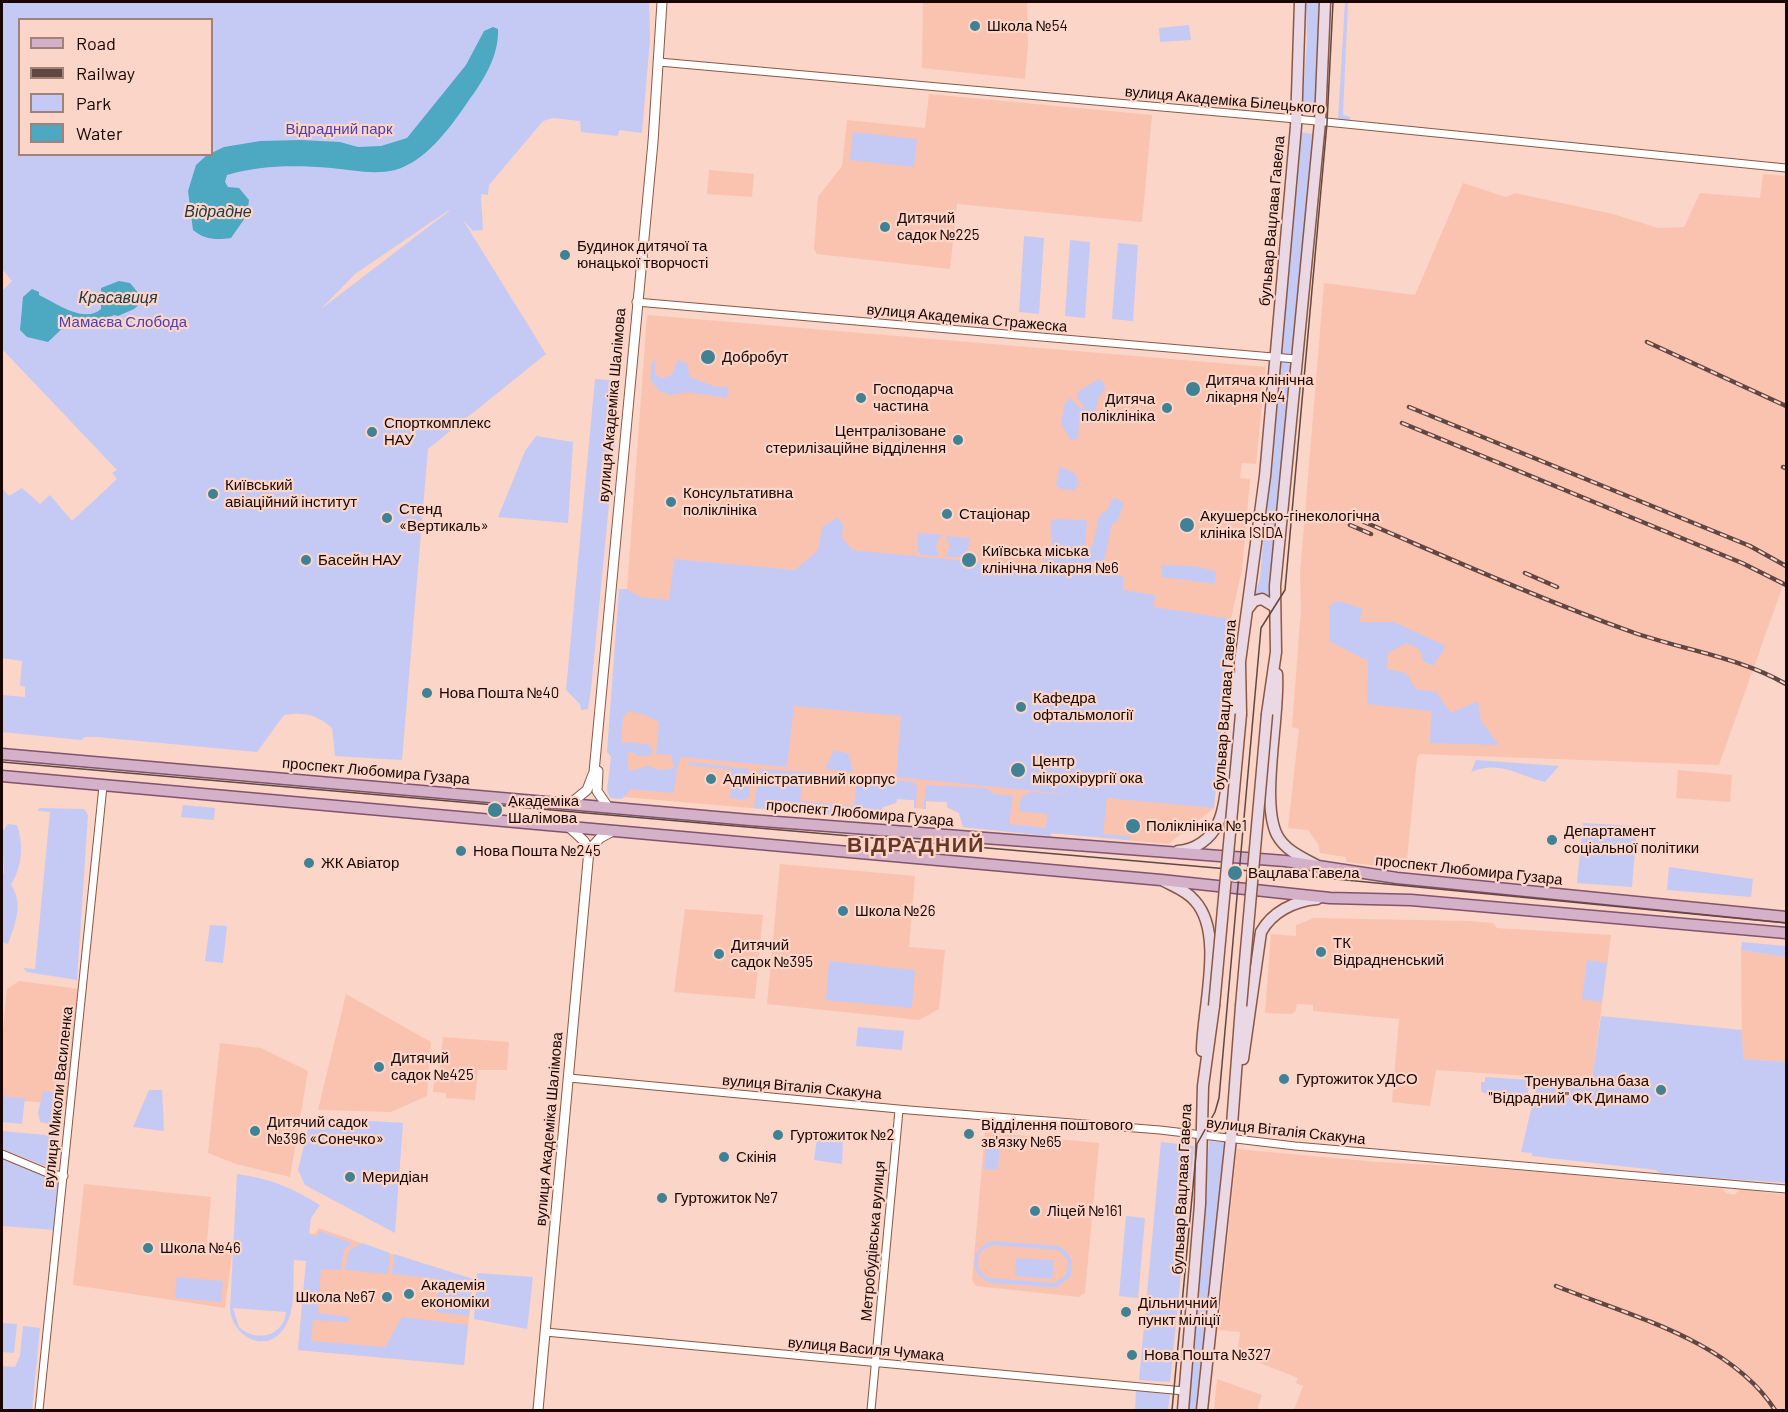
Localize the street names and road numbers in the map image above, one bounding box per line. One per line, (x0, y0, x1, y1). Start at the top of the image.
street label: вулиця Академіка Білецького (1124, 82, 1326, 118)
street label: бульвар Вацлава Гавела (1256, 135, 1288, 307)
street label: вулиця Академіка Стражеска (866, 300, 1068, 336)
street label: вулиця Академіка Шалімова (595, 307, 629, 503)
street label: бульвар Вацлава Гавела (1210, 619, 1240, 791)
street label: проспект Любомира Гузара (281, 754, 471, 788)
street label: проспект Любомира Гузара (765, 796, 955, 830)
street label: проспект Любомира Гузара (1374, 851, 1564, 889)
street label: вулиця Миколи Василенка (40, 1005, 76, 1189)
street label: вулиця Академіка Шалімова (532, 1031, 566, 1227)
street label: вулиця Віталія Скакуна (721, 1071, 883, 1103)
street label: бульвар Вацлава Гавела (1169, 1103, 1195, 1275)
street label: вулиця Віталія Скакуна (1205, 1114, 1367, 1148)
street label: Метробудівська вулиця (857, 1160, 889, 1322)
street label: вулиця Василя Чумака (787, 1333, 945, 1365)

